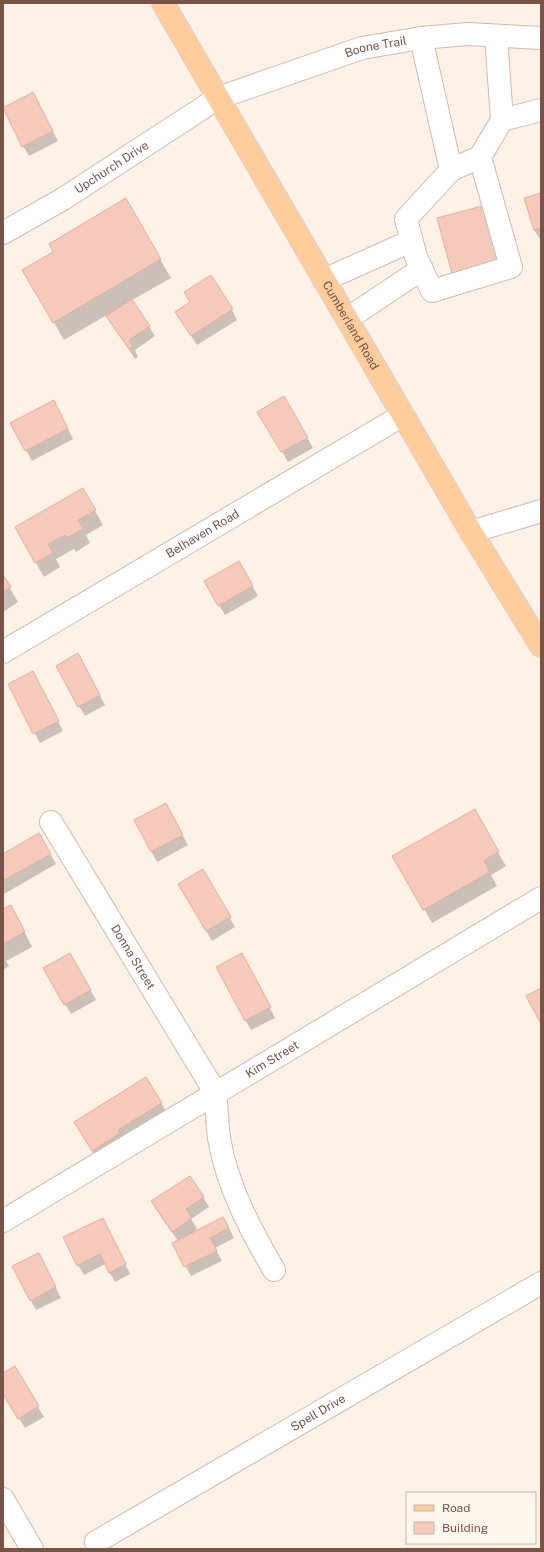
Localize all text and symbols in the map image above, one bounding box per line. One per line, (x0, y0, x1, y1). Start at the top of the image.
street label: Boone Trail (343, 34, 408, 60)
street label: Upchurch Drive (72, 138, 151, 197)
street label: Cumberland Road (319, 279, 382, 372)
street label: Belhaven Road (163, 507, 242, 561)
street label: Donna Street (108, 922, 158, 992)
street label: Kim Street (243, 1038, 302, 1081)
street label: Spell Drive (288, 1391, 348, 1434)
legend (406, 1492, 536, 1544)
text: Road (442, 1501, 470, 1515)
text: Building (442, 1521, 488, 1535)

